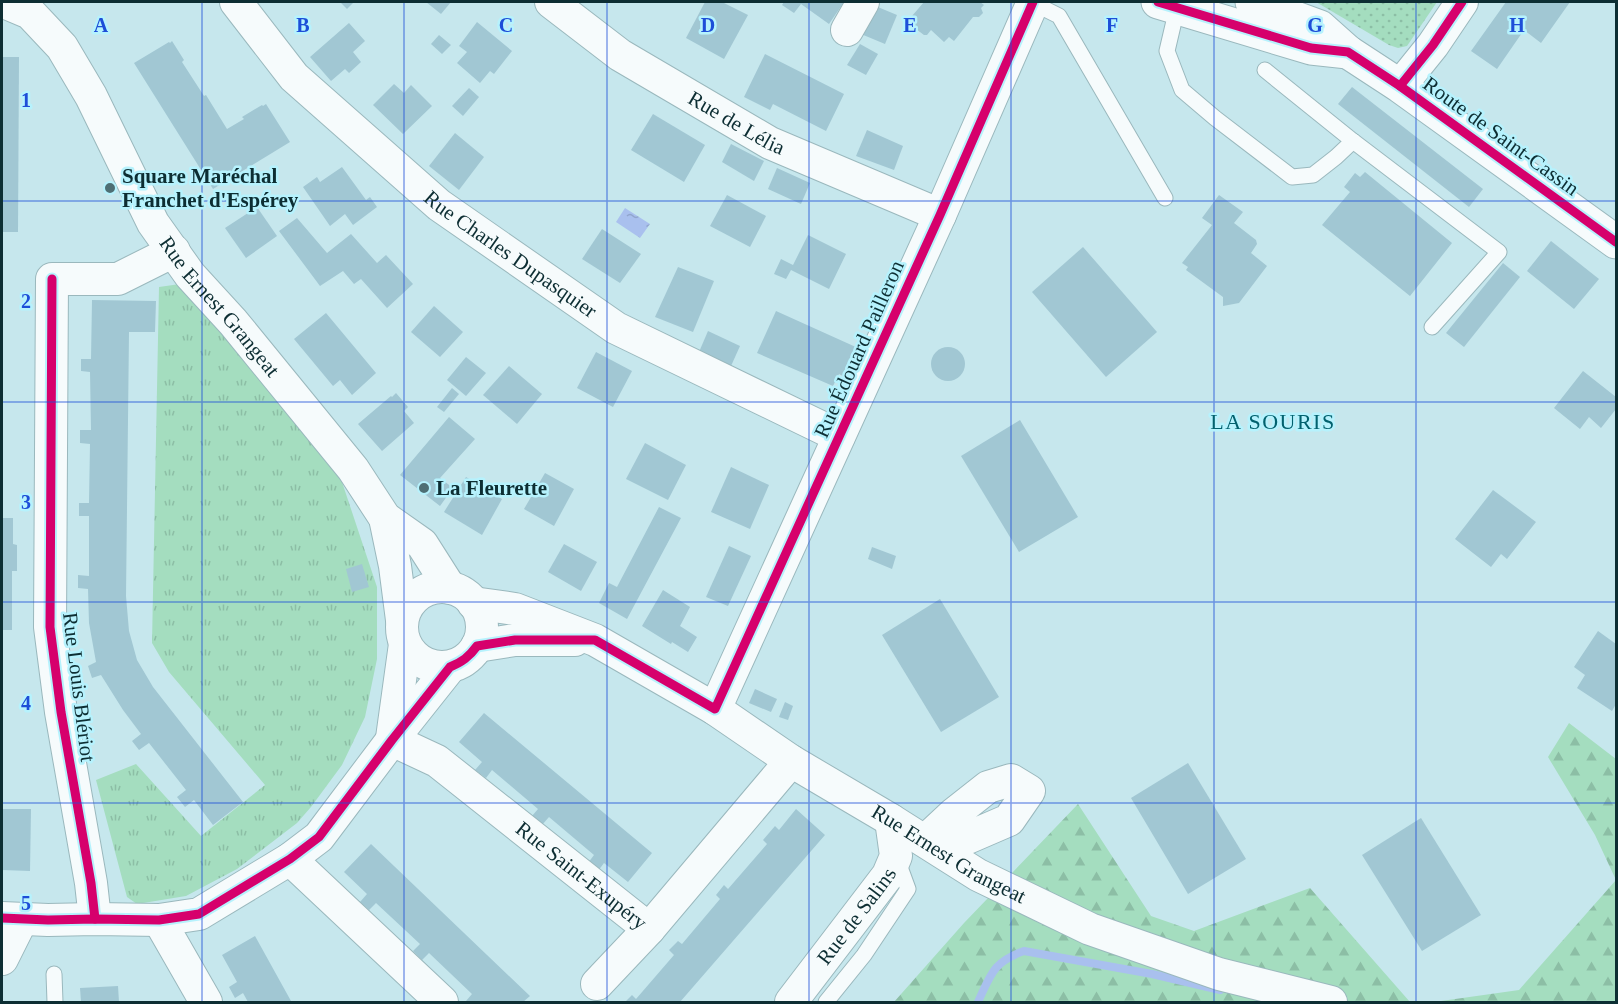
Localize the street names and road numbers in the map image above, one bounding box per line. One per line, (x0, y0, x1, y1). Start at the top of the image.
street label: Route de Saint-Cassin (1418, 71, 1584, 201)
street label: Rue de Lélia (684, 86, 789, 160)
street label: Rue Charles Dupasquier (419, 185, 601, 323)
street label: Rue Ernest Grangeat (154, 232, 285, 381)
street label: Rue Édouard Pailleron (809, 256, 909, 441)
street label: Rue Louis Blériot (58, 611, 100, 763)
street label: Rue Ernest Grangeat (867, 799, 1030, 908)
street label: Rue Saint-Exupéry (511, 816, 652, 935)
street label: Rue de Salins (812, 865, 901, 969)

